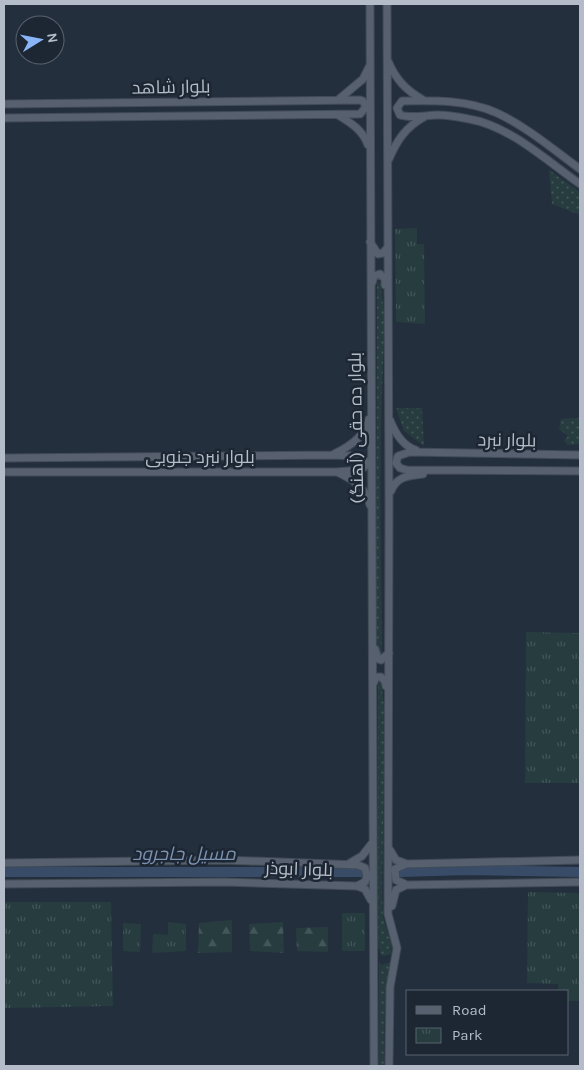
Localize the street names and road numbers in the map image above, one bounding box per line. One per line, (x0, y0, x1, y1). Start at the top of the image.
street label: بلوار شاهد (131, 75, 211, 99)
street label: بلوار ده حقی (آهنگ) (344, 352, 368, 504)
street label: بلوار نبرد (477, 428, 537, 452)
street label: بلوار نبرد جنوبی (145, 446, 255, 468)
street label: بلوار ابوذر (264, 857, 333, 881)

